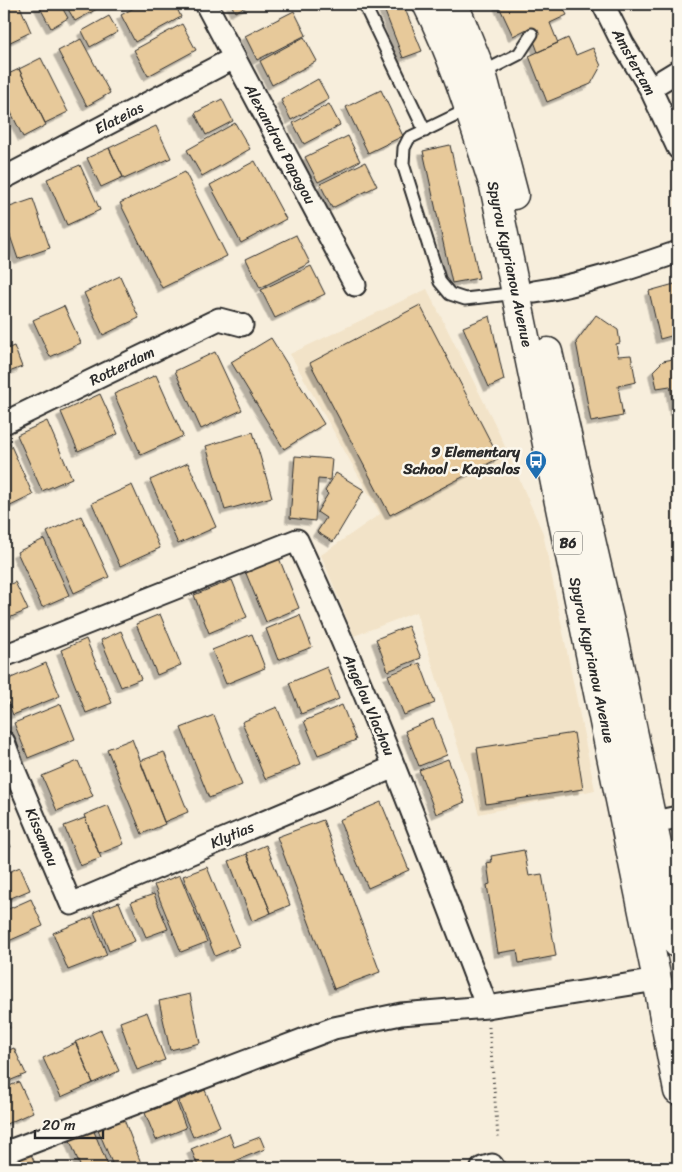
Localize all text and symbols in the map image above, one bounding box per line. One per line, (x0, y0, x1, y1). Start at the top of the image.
street label: Amstertam (604, 23, 663, 101)
street label: Alexandrou Papagou (237, 78, 323, 209)
street label: Elateias (90, 94, 149, 141)
street label: Spyrou Kyprianou Avenue (480, 179, 540, 349)
street label: Rotterdam (85, 339, 159, 393)
place label: 9 Elementary School - Kapsalos (402, 439, 521, 482)
bus stop icon: 9 Elementary School - Kapsalos (524, 449, 548, 480)
road number: B6 (554, 532, 582, 554)
street label: Spyrou Kyprianou Avenue (562, 575, 622, 745)
street label: Angelou Vlachou (335, 649, 402, 760)
street label: Kissamou (18, 804, 66, 870)
street label: Klytias (206, 814, 258, 856)
scale bar (35, 1107, 102, 1139)
text: 20 m (42, 1112, 76, 1138)

